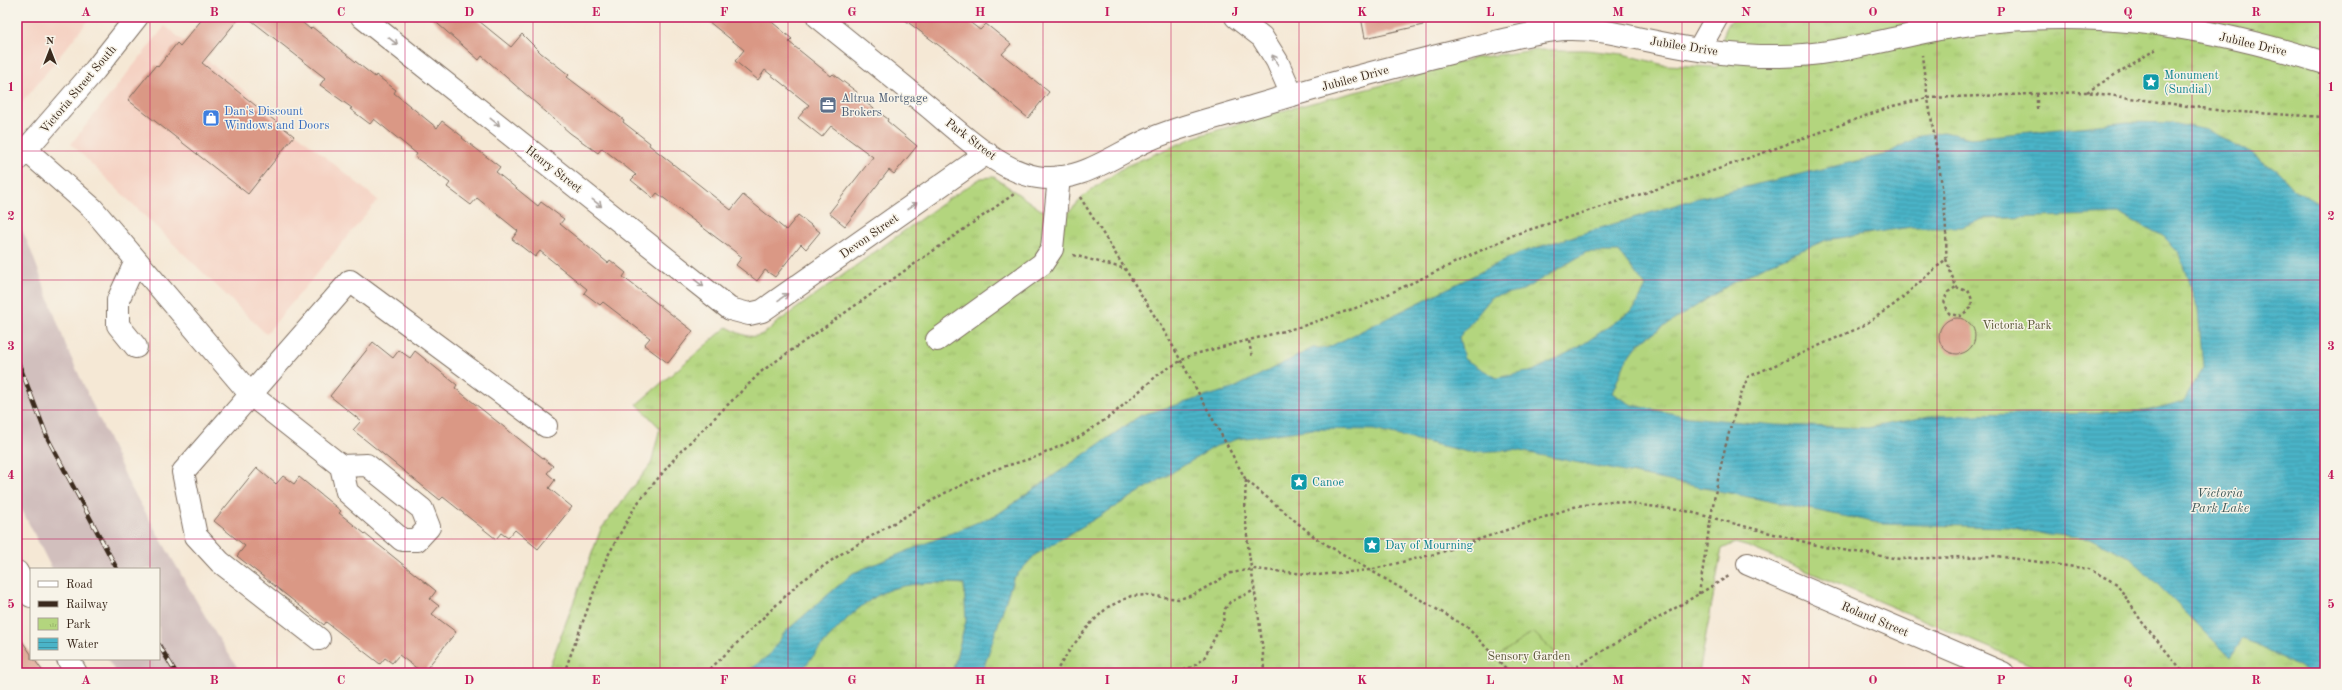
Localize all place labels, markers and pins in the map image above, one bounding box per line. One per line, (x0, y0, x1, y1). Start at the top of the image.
place label: Monument (Sundial) (2164, 70, 2219, 96)
place icon: Monument (Sundial) (2141, 72, 2161, 92)
place label: Altrua Mortgage Brokers (841, 93, 928, 119)
office icon: Altrua Mortgage Brokers (818, 95, 838, 115)
place label: Dan's Discount Windows and Doors (224, 106, 329, 132)
shop icon: Dan's Discount Windows and Doors (201, 108, 221, 128)
place icon: Canoe (1289, 472, 1309, 492)
place label: Canoe (1312, 477, 1344, 489)
place icon: Day of Mourning (1362, 535, 1382, 555)
place label: Day of Mourning (1385, 540, 1474, 552)

